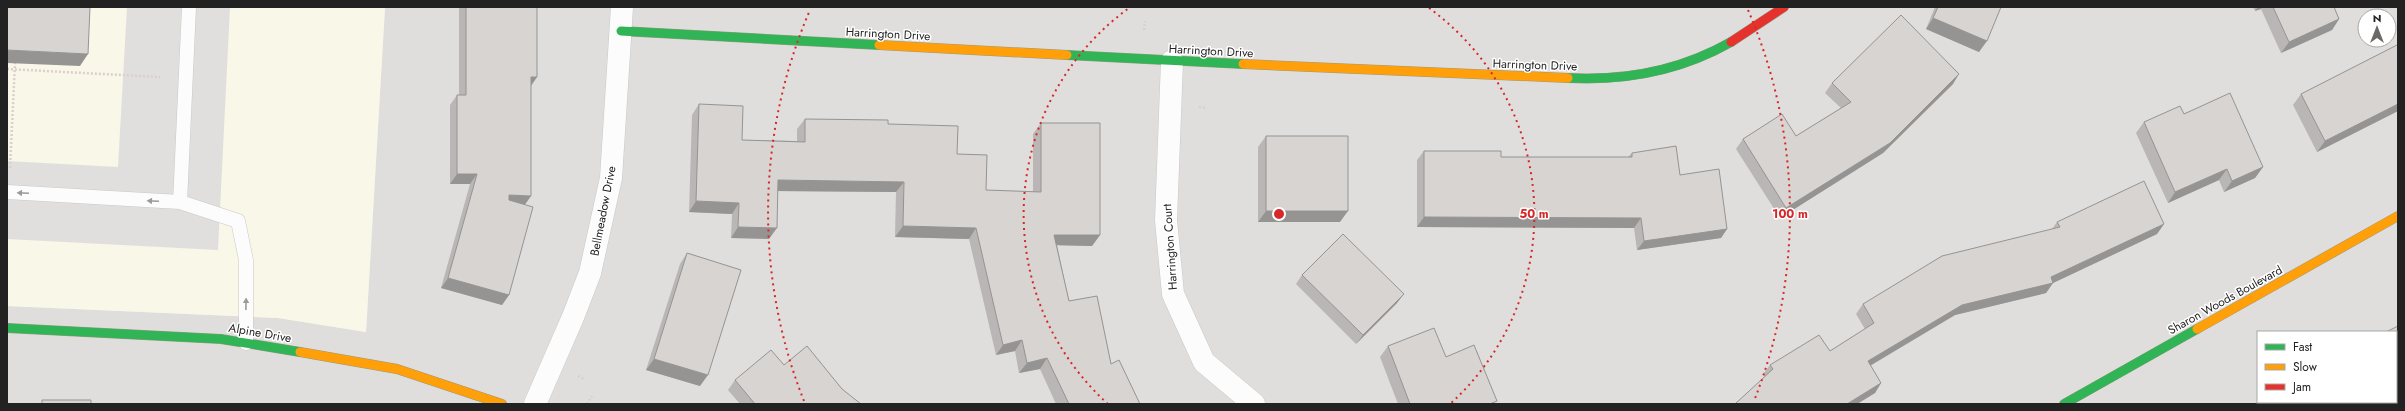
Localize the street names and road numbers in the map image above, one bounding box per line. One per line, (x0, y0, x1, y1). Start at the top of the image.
street label: Harrington Drive (845, 23, 931, 45)
street label: Harrington Drive (1168, 40, 1254, 62)
street label: Harrington Drive (1492, 55, 1578, 75)
street label: Bellmeadow Drive (585, 164, 621, 258)
street label: Harrington Court (1158, 203, 1182, 291)
street label: Sharon Woods Boulevard (2164, 261, 2286, 339)
street label: Alpine Drive (227, 319, 293, 347)

